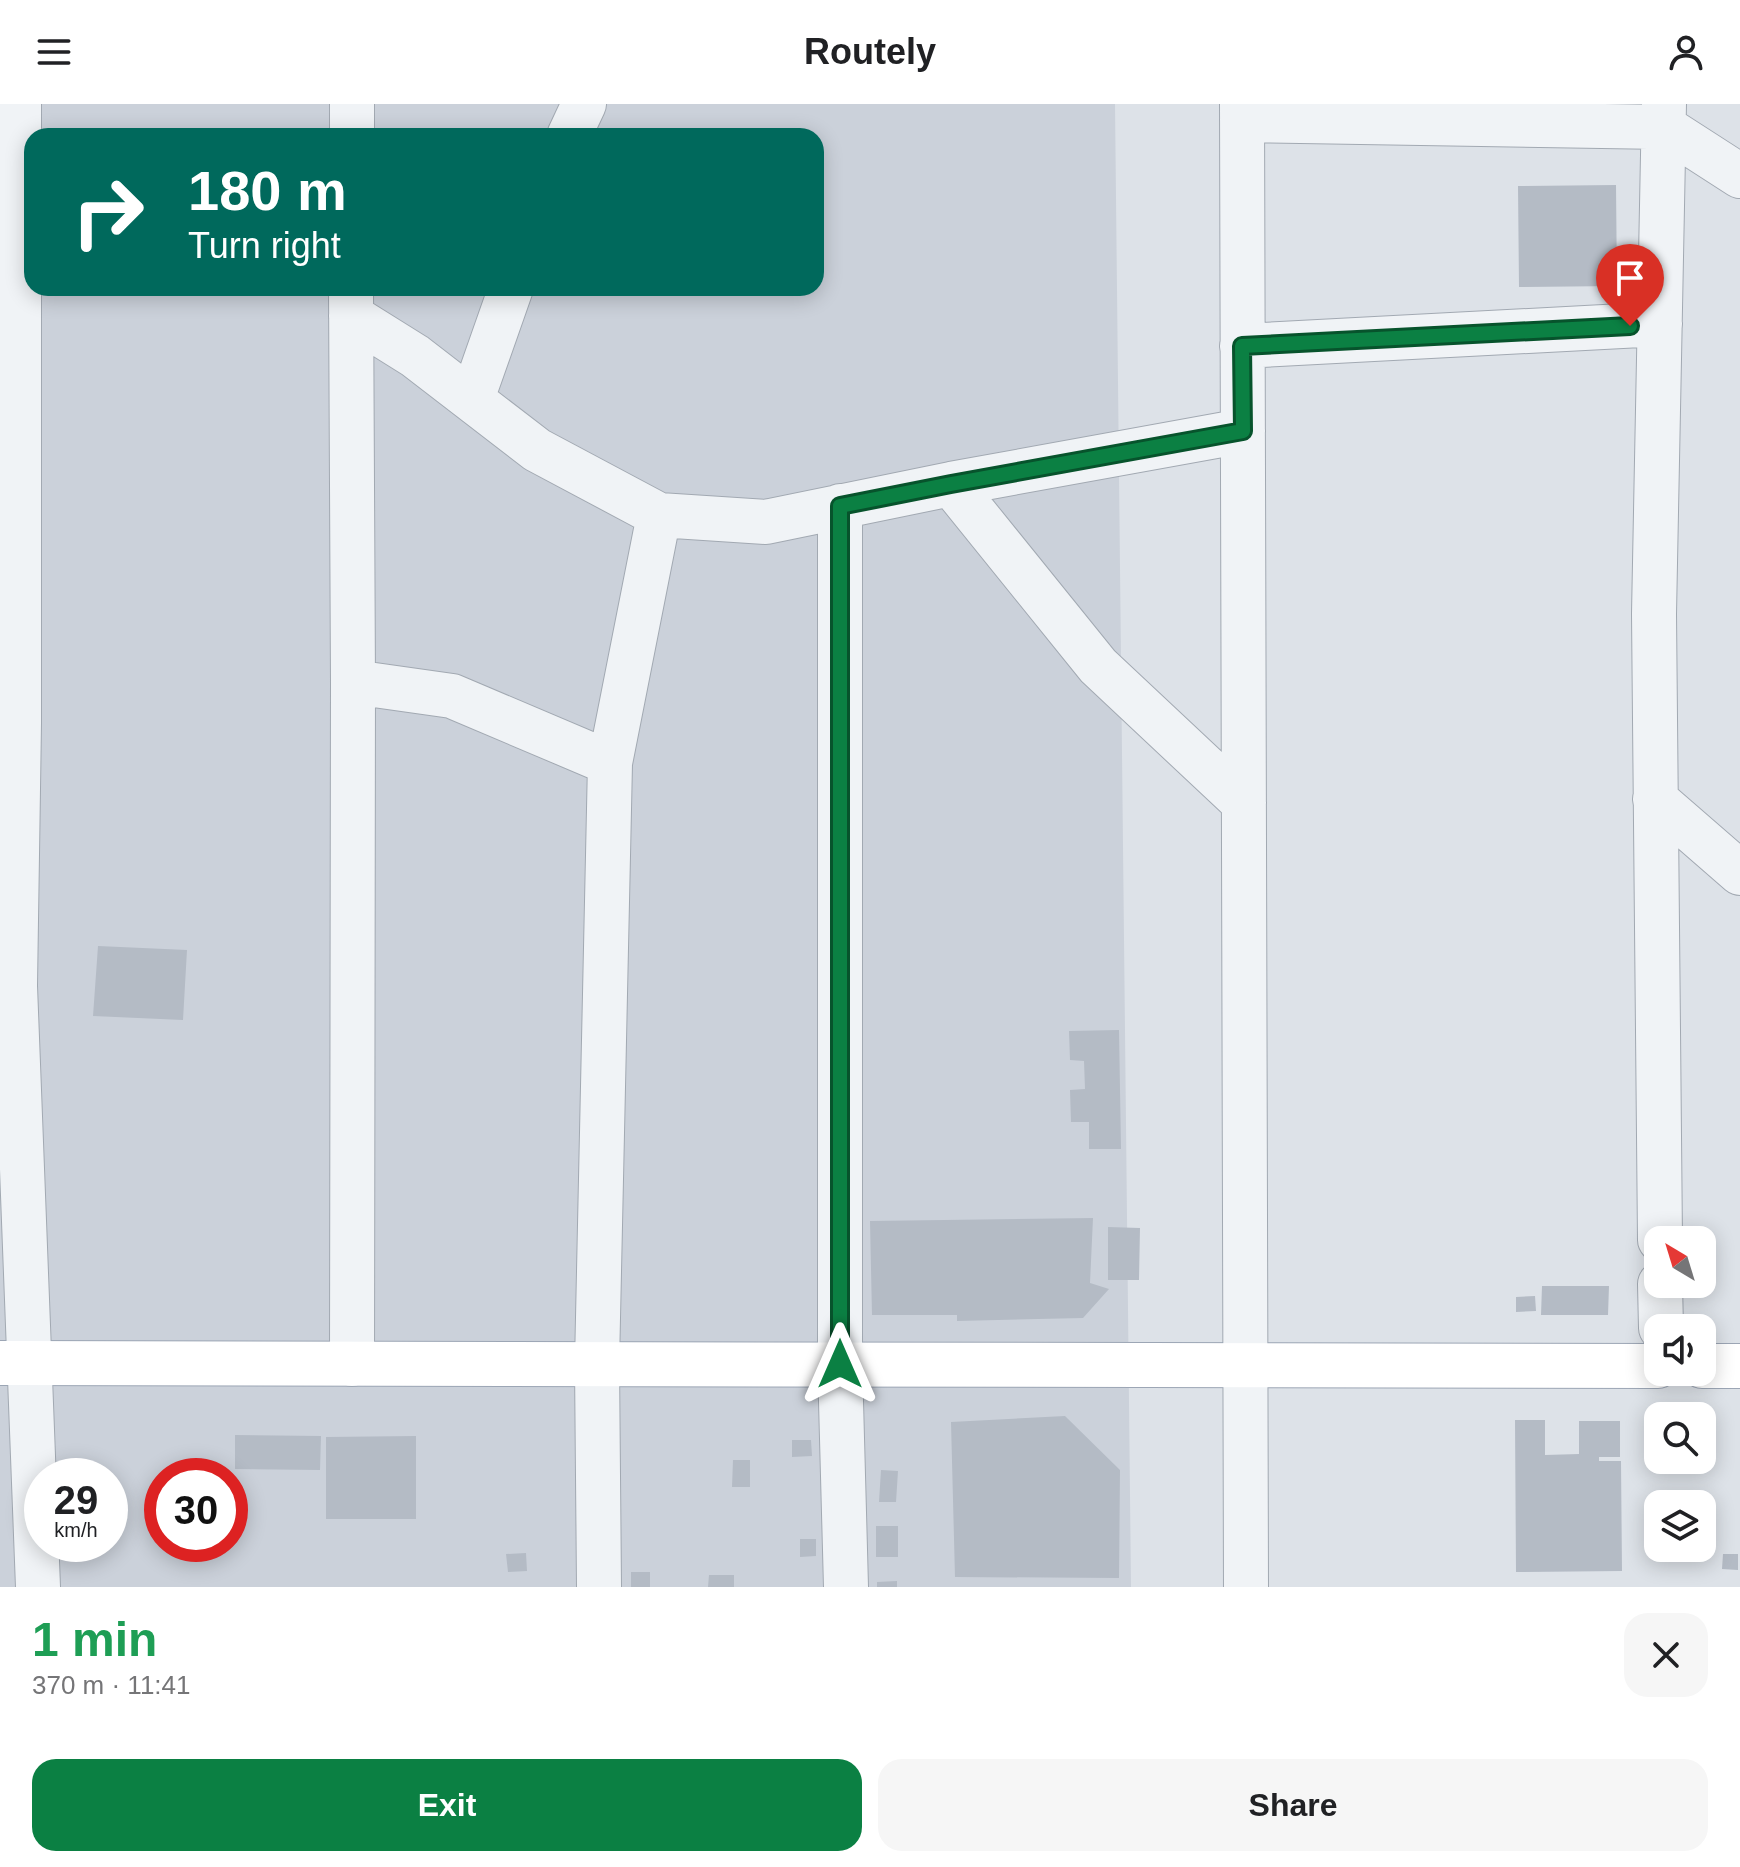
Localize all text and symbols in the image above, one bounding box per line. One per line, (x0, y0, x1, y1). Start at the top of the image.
icon: menu (32, 30, 76, 74)
icon: person (1664, 30, 1708, 74)
text: Routely (804, 31, 936, 72)
text: 180 m (188, 159, 347, 222)
icon: right (56, 160, 160, 264)
text: Turn right (188, 225, 341, 266)
pin (1596, 244, 1664, 326)
icon: arrive (1608, 256, 1652, 300)
north arrow (1644, 1226, 1716, 1298)
map controls (1644, 1226, 1716, 1562)
button: sound (1644, 1314, 1716, 1386)
position arrow (798, 1322, 882, 1406)
button: search (1644, 1402, 1716, 1474)
speed limit sign: 30 (144, 1458, 248, 1562)
text: 29 (54, 1478, 98, 1522)
button: layers (1644, 1490, 1716, 1562)
text: km/h (54, 1519, 98, 1541)
text: 1 min (32, 1613, 157, 1666)
button: close (1624, 1613, 1708, 1697)
text: 370 m · 11:41 (32, 1670, 191, 1700)
button: Exit (32, 1759, 862, 1851)
button: Share (878, 1759, 1708, 1851)

